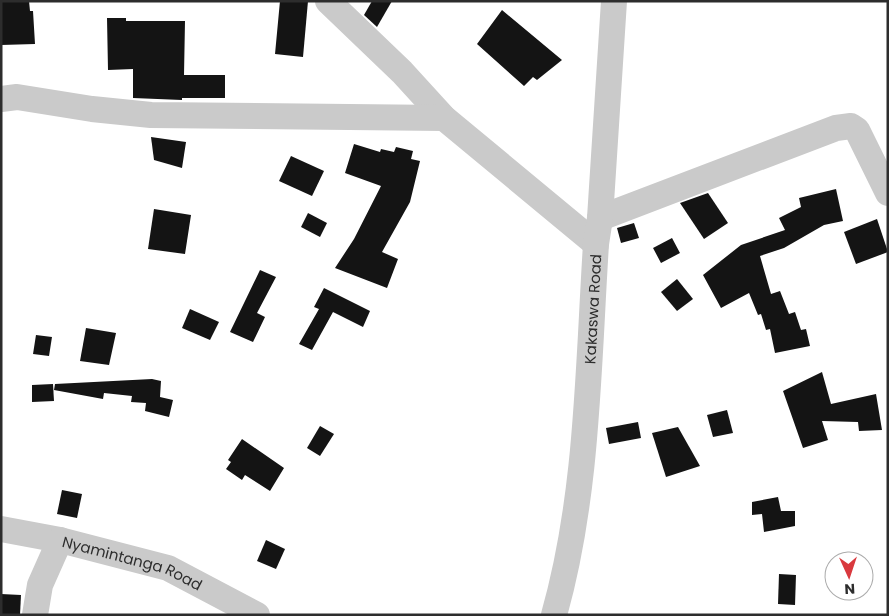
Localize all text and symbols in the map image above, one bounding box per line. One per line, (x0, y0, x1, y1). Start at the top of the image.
street label: Kakaswa Road (579, 253, 606, 365)
street label: Nyamintanga Road (60, 531, 206, 595)
north arrow (824, 551, 874, 601)
text: N (844, 579, 855, 599)

